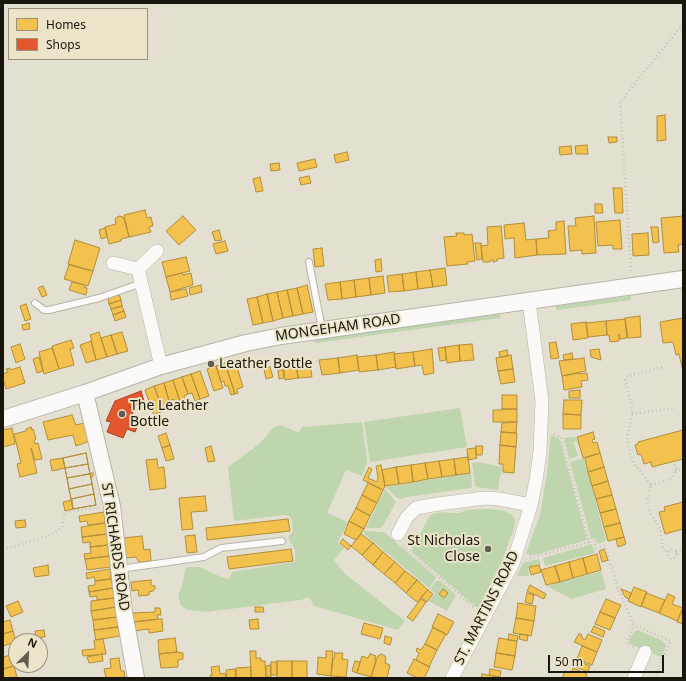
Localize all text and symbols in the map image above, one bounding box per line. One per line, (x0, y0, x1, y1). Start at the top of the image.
legend (8, 8, 148, 60)
text: Homes (46, 16, 86, 33)
text: Shops (46, 36, 80, 53)
street label: MONGEHAM ROAD (274, 311, 402, 345)
place label: Leather Bottle (219, 356, 312, 372)
marker: Leather Bottle (206, 359, 216, 369)
place label: The Leather Bottle (130, 398, 208, 430)
marker: The Leather Bottle (117, 409, 127, 419)
street label: ST RICHARDS ROAD (98, 482, 132, 612)
place label: St Nicholas Close (407, 533, 480, 566)
marker: St Nicholas Close (483, 544, 493, 554)
street label: ST. MARTINS ROAD (451, 548, 523, 668)
north arrow (8, 633, 48, 673)
text: N (26, 634, 40, 651)
scale bar (550, 647, 666, 673)
text: 50 m (555, 653, 583, 670)

